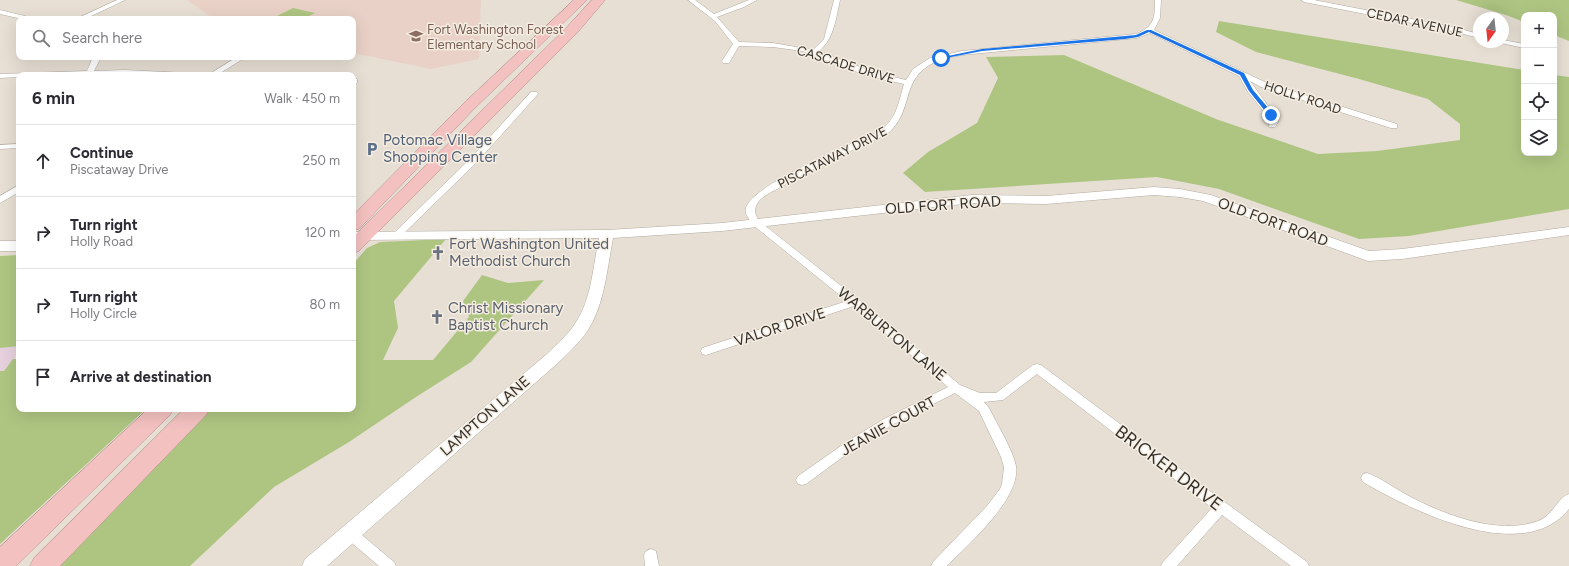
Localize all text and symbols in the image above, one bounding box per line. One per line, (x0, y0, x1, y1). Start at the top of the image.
street label: CEDAR AVENUE (1365, 5, 1464, 40)
north arrow (1473, 12, 1509, 48)
map controls (1521, 12, 1557, 156)
button: + (1521, 12, 1557, 48)
search box (16, 16, 356, 60)
place label: Fort Washington Forest Elementary School (427, 22, 564, 52)
icon: search (30, 27, 52, 49)
school or university icon: Fort Washington Forest Elementary School (408, 28, 424, 44)
text: Search here (62, 29, 142, 47)
street label: CASCADE DRIVE (795, 42, 897, 86)
button: − (1521, 48, 1557, 84)
route start (932, 49, 950, 67)
street label: HOLLY ROAD (1262, 78, 1343, 117)
button: locate (1521, 84, 1557, 120)
text: 6 min (32, 88, 75, 108)
text: Walk · 450 m (264, 91, 340, 106)
route end (1262, 106, 1280, 124)
button: layers (1521, 120, 1557, 156)
street label: PISCATAWAY DRIVE (775, 123, 889, 192)
place label: Potomac Village Shopping Center (383, 131, 498, 166)
parking icon: Potomac Village Shopping Center (364, 141, 380, 157)
text: Continue (70, 144, 133, 162)
icon: ahead (32, 150, 54, 172)
text: 250 m (303, 153, 340, 168)
text: Piscataway Drive (70, 162, 168, 177)
street label: OLD FORT ROAD (884, 192, 1002, 218)
street label: OLD FORT ROAD (1215, 194, 1331, 250)
text: Turn right (70, 216, 138, 234)
icon: right (32, 222, 54, 244)
text: 120 m (305, 225, 340, 240)
text: Holly Road (70, 234, 133, 249)
place label: Fort Washington United Methodist Church (449, 235, 609, 270)
church icon: Fort Washington United Methodist Church (430, 245, 446, 261)
street label: WARBURTON LANE (834, 283, 950, 385)
text: Turn right (70, 288, 138, 306)
icon: right (32, 294, 54, 316)
text: 80 m (309, 297, 340, 312)
place label: Christ Missionary Baptist Church (448, 299, 564, 334)
street label: VALOR DRIVE (732, 304, 828, 350)
text: Holly Circle (70, 306, 137, 321)
church icon: Christ Missionary Baptist Church (429, 309, 445, 325)
icon: arrive (32, 366, 54, 388)
text: Arrive at destination (70, 368, 211, 386)
street label: LAMPTON LANE (436, 372, 534, 460)
street label: JEANIE COURT (837, 392, 939, 459)
street label: BRICKER DRIVE (1111, 420, 1227, 516)

